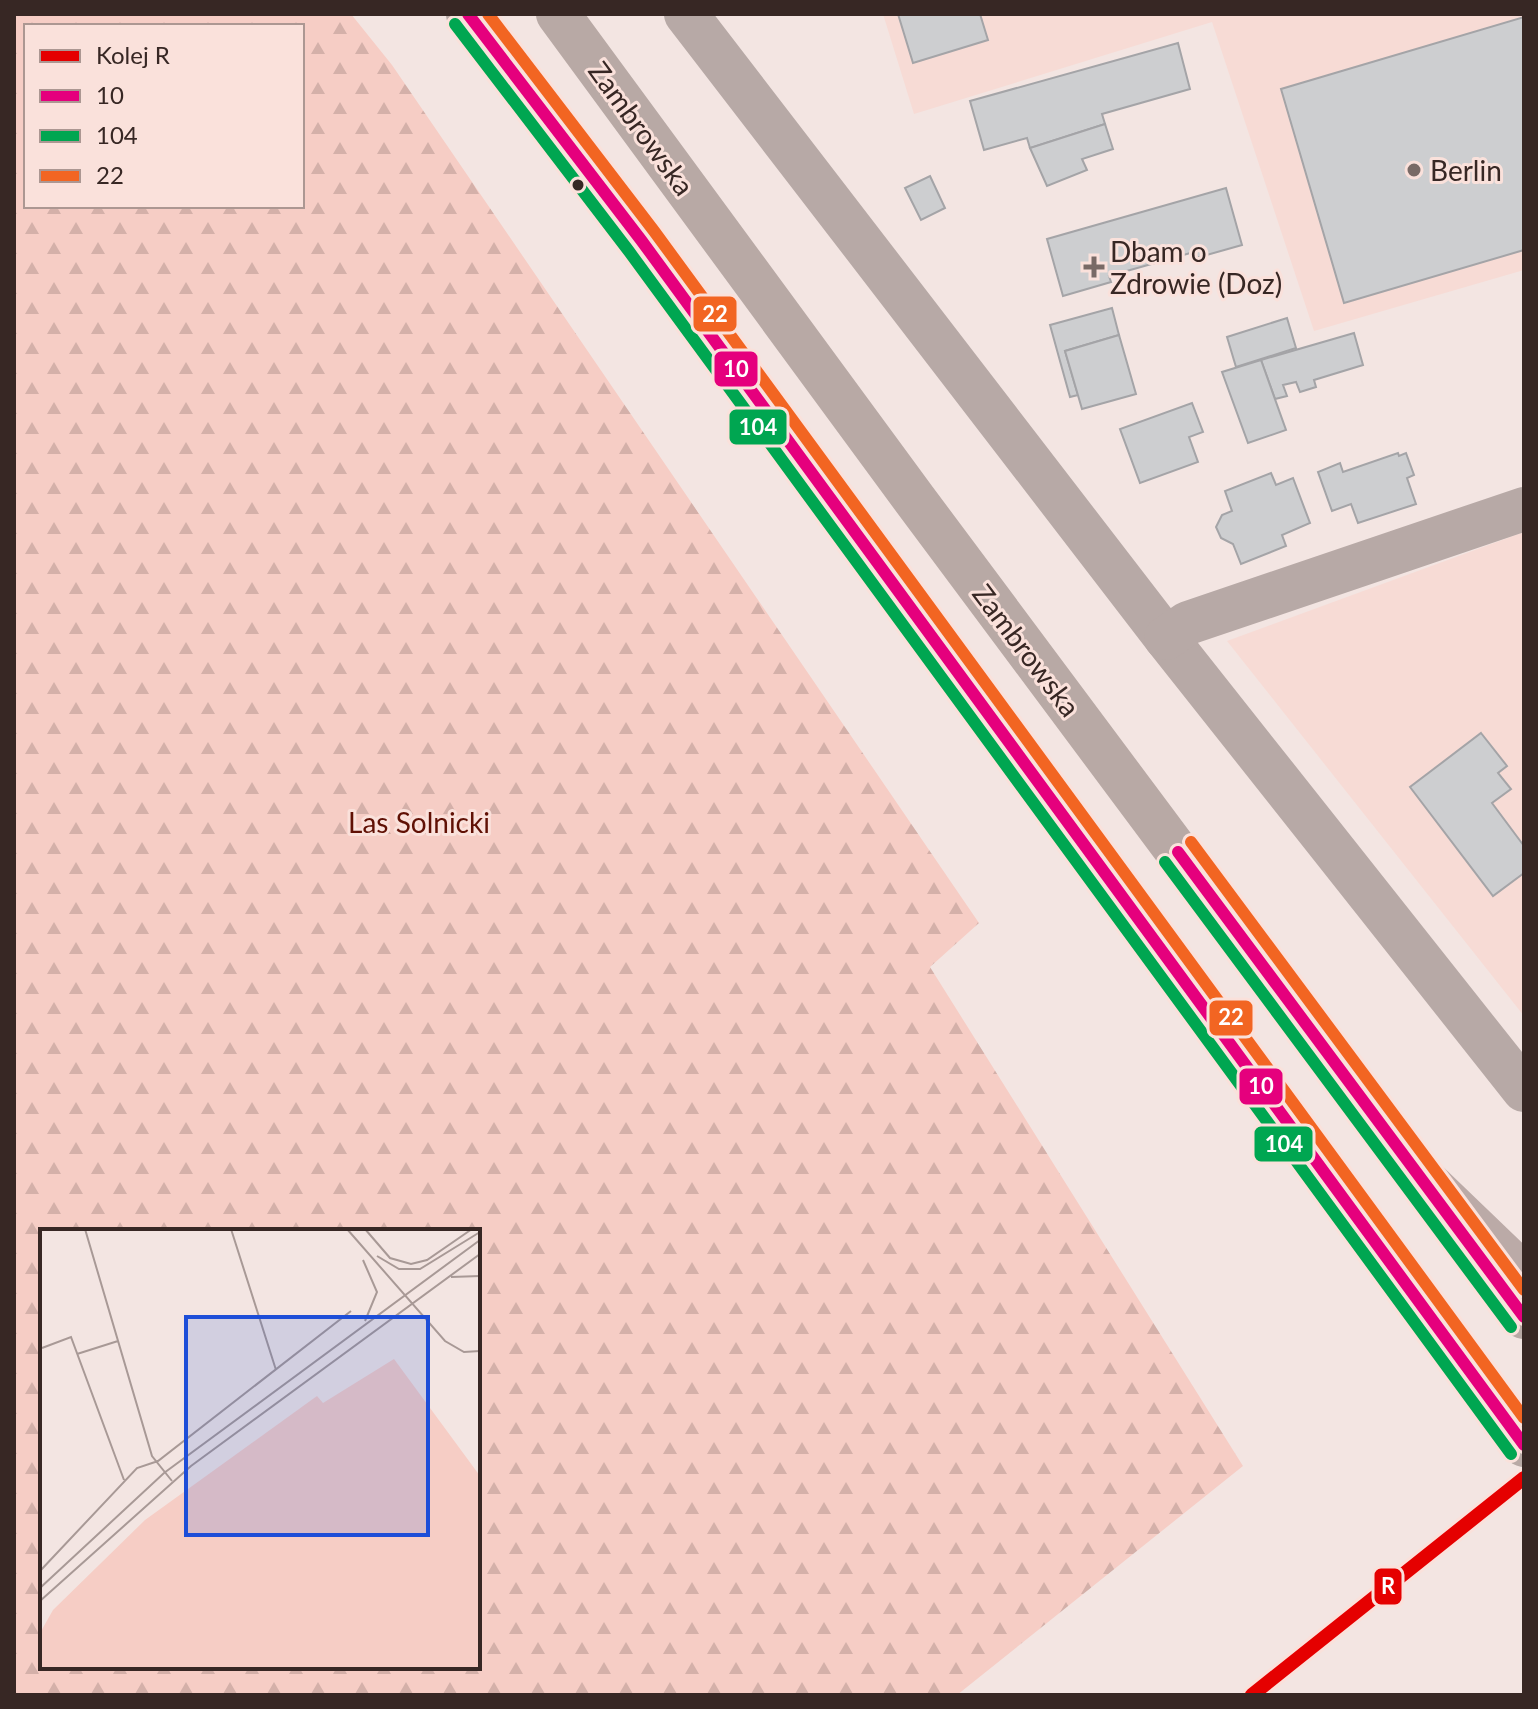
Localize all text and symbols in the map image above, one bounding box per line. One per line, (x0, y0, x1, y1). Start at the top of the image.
legend (24, 24, 304, 208)
text: Kolej R (96, 40, 170, 69)
street label: Zambrowska (582, 55, 702, 201)
text: 10 (96, 80, 124, 109)
text: 104 (96, 120, 138, 149)
place label: Berlin (1430, 153, 1502, 187)
text: 22 (96, 160, 124, 189)
marker: Berlin (1405, 161, 1423, 179)
unlabelled marker (570, 177, 586, 193)
place label: Dbam o Zdrowie (Doz) (1110, 234, 1282, 300)
marker: Dbam o Zdrowie (Doz) (1085, 258, 1103, 276)
line badge: 22 (692, 295, 738, 333)
text: 22 (702, 300, 728, 327)
line badge: 10 (713, 350, 759, 388)
text: 10 (723, 355, 749, 382)
line badge: 104 (728, 408, 788, 446)
text: 104 (739, 413, 777, 440)
street label: Zambrowska (966, 577, 1088, 723)
park label: Las Solnicki (348, 805, 490, 839)
line badge: 22 (1208, 999, 1254, 1037)
text: 22 (1218, 1003, 1244, 1030)
line badge: 10 (1238, 1067, 1284, 1106)
text: 10 (1248, 1072, 1274, 1099)
line badge: 104 (1253, 1125, 1314, 1163)
text: 104 (1265, 1130, 1303, 1157)
inset map (40, 1229, 480, 1669)
line badge: R (1373, 1567, 1403, 1606)
text: R (1381, 1572, 1396, 1599)

